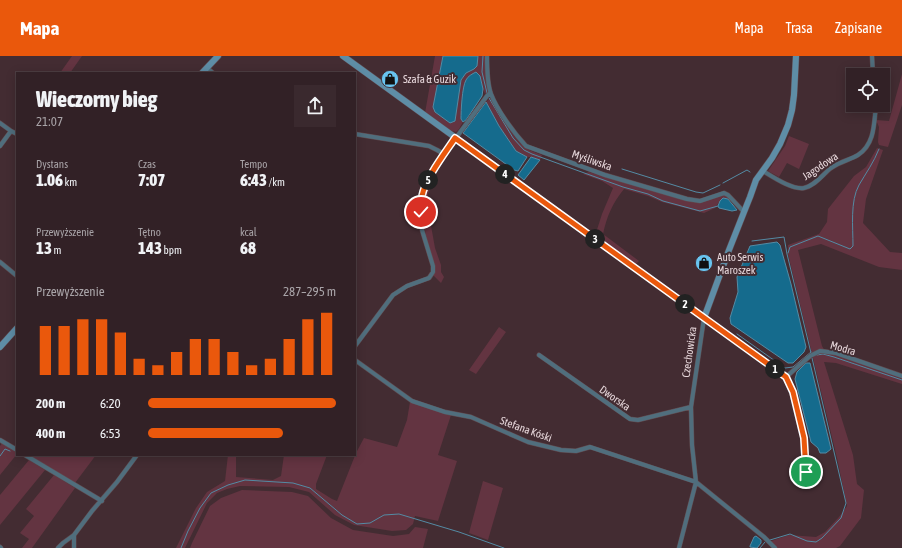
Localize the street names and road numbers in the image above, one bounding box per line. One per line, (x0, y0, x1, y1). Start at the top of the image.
street label: Myśliwska (570, 148, 614, 172)
street label: Jagodowa (800, 150, 840, 182)
street label: Czechowicka (679, 326, 699, 378)
street label: Modra (829, 339, 857, 357)
street label: Dworska (597, 383, 633, 413)
street label: Stefana Kóski (499, 414, 553, 444)

